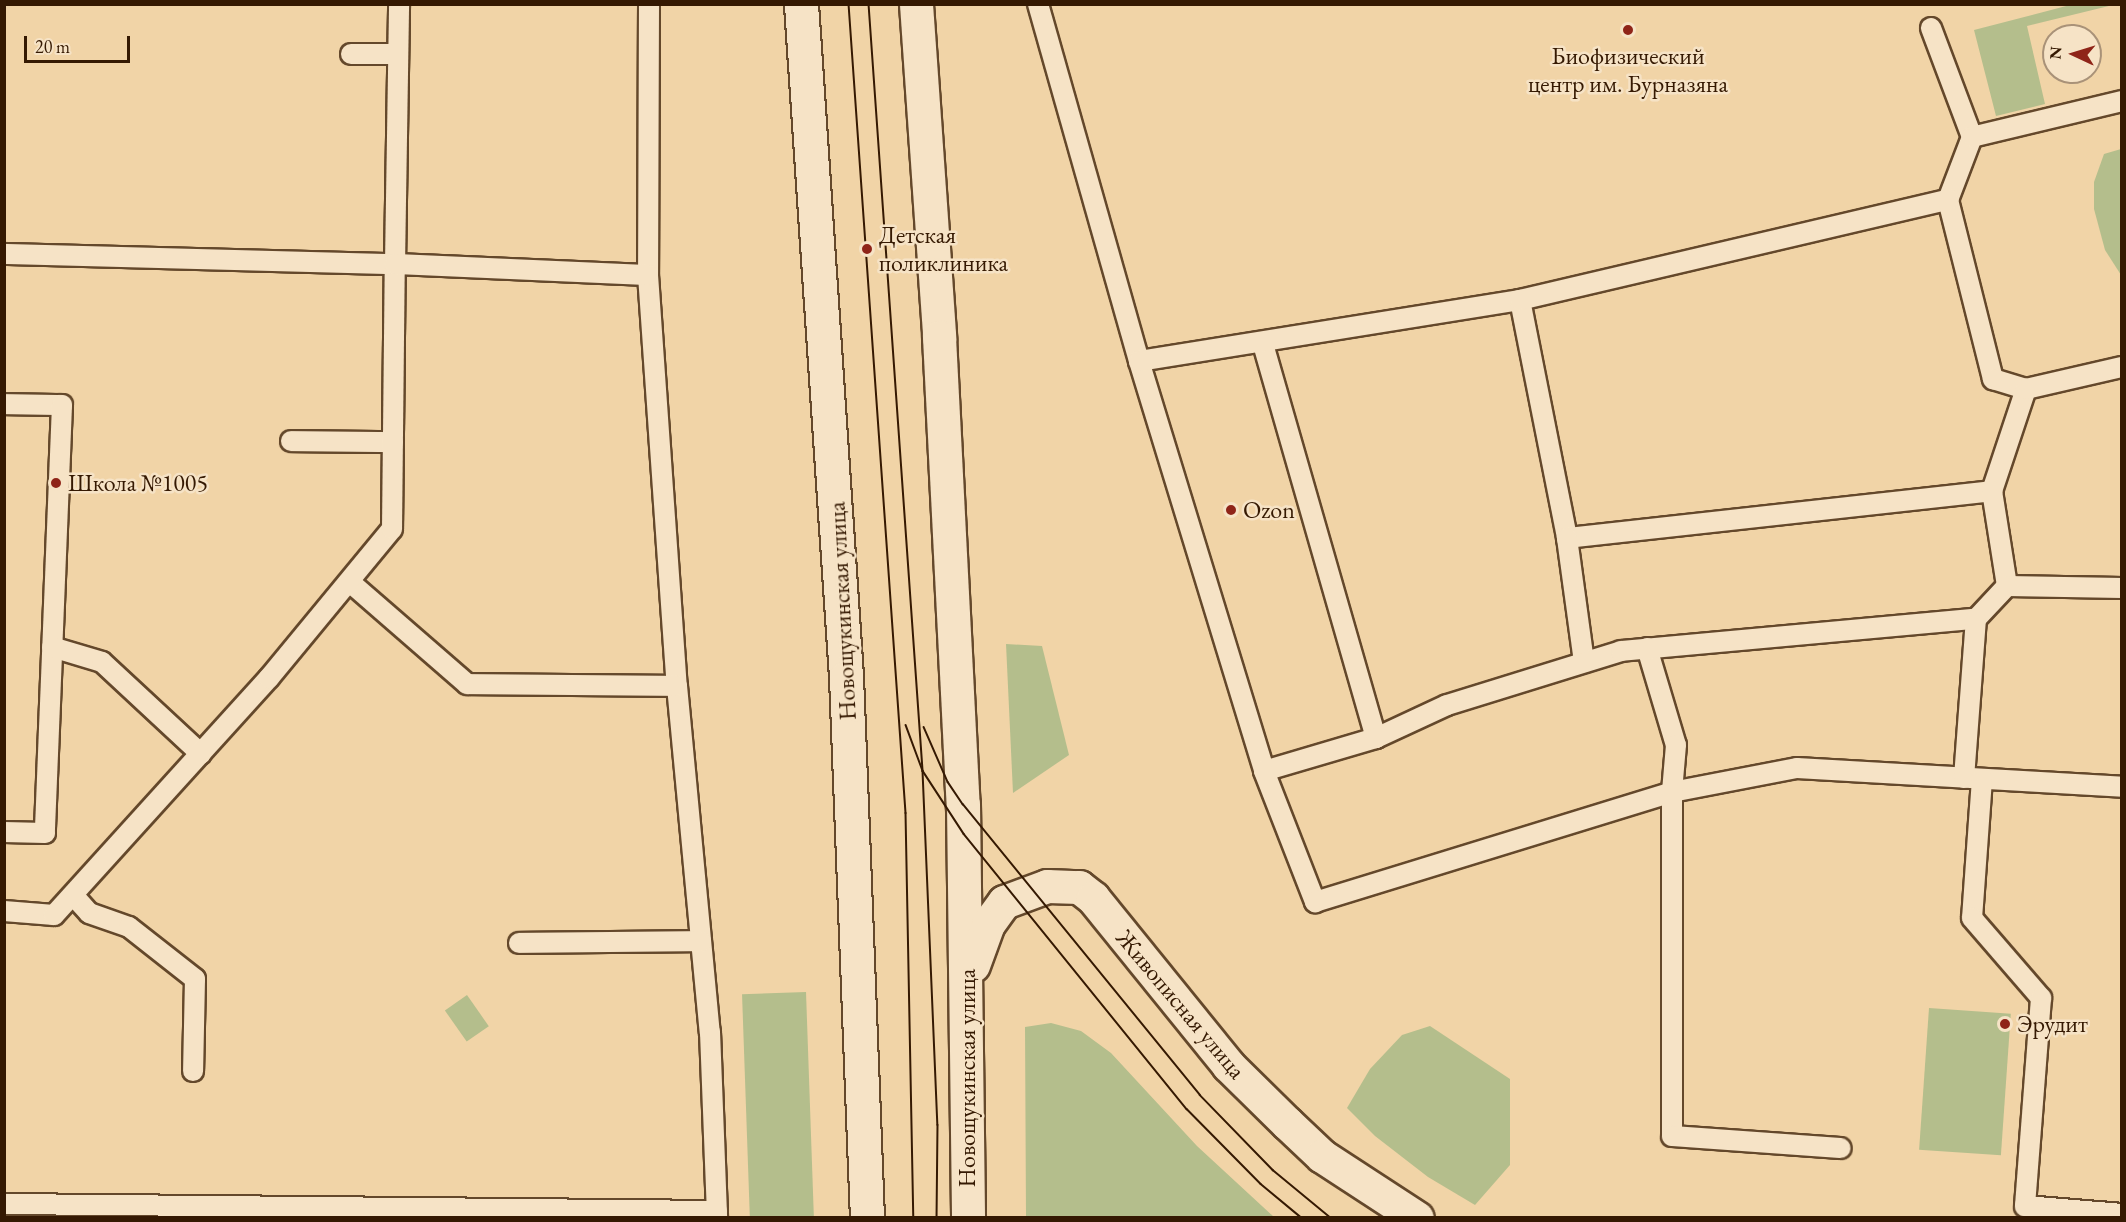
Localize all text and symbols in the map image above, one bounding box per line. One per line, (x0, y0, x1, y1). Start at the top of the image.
marker: Биофизический центр им. Бурназяна (1619, 21, 1637, 39)
scale bar (27, 24, 134, 62)
north arrow (2042, 24, 2102, 84)
text: 20 m (35, 35, 70, 58)
place label: Биофизический центр им. Бурназяна (1528, 42, 1728, 98)
text: N (2045, 46, 2066, 60)
place label: Детская поликлиника (879, 221, 1008, 277)
marker: Детская поликлиника (860, 242, 874, 256)
place label: Школа №1005 (68, 469, 208, 497)
marker: Школа №1005 (49, 476, 63, 490)
place label: Ozon (1243, 496, 1295, 524)
street label: Новощукинская улица (822, 501, 862, 721)
marker: Ozon (1224, 503, 1238, 517)
street label: Живописная улица (1110, 923, 1252, 1085)
street label: Новощукинская улица (953, 969, 981, 1187)
place label: Эрудит (2017, 1010, 2088, 1038)
marker: Эрудит (1998, 1017, 2012, 1031)

